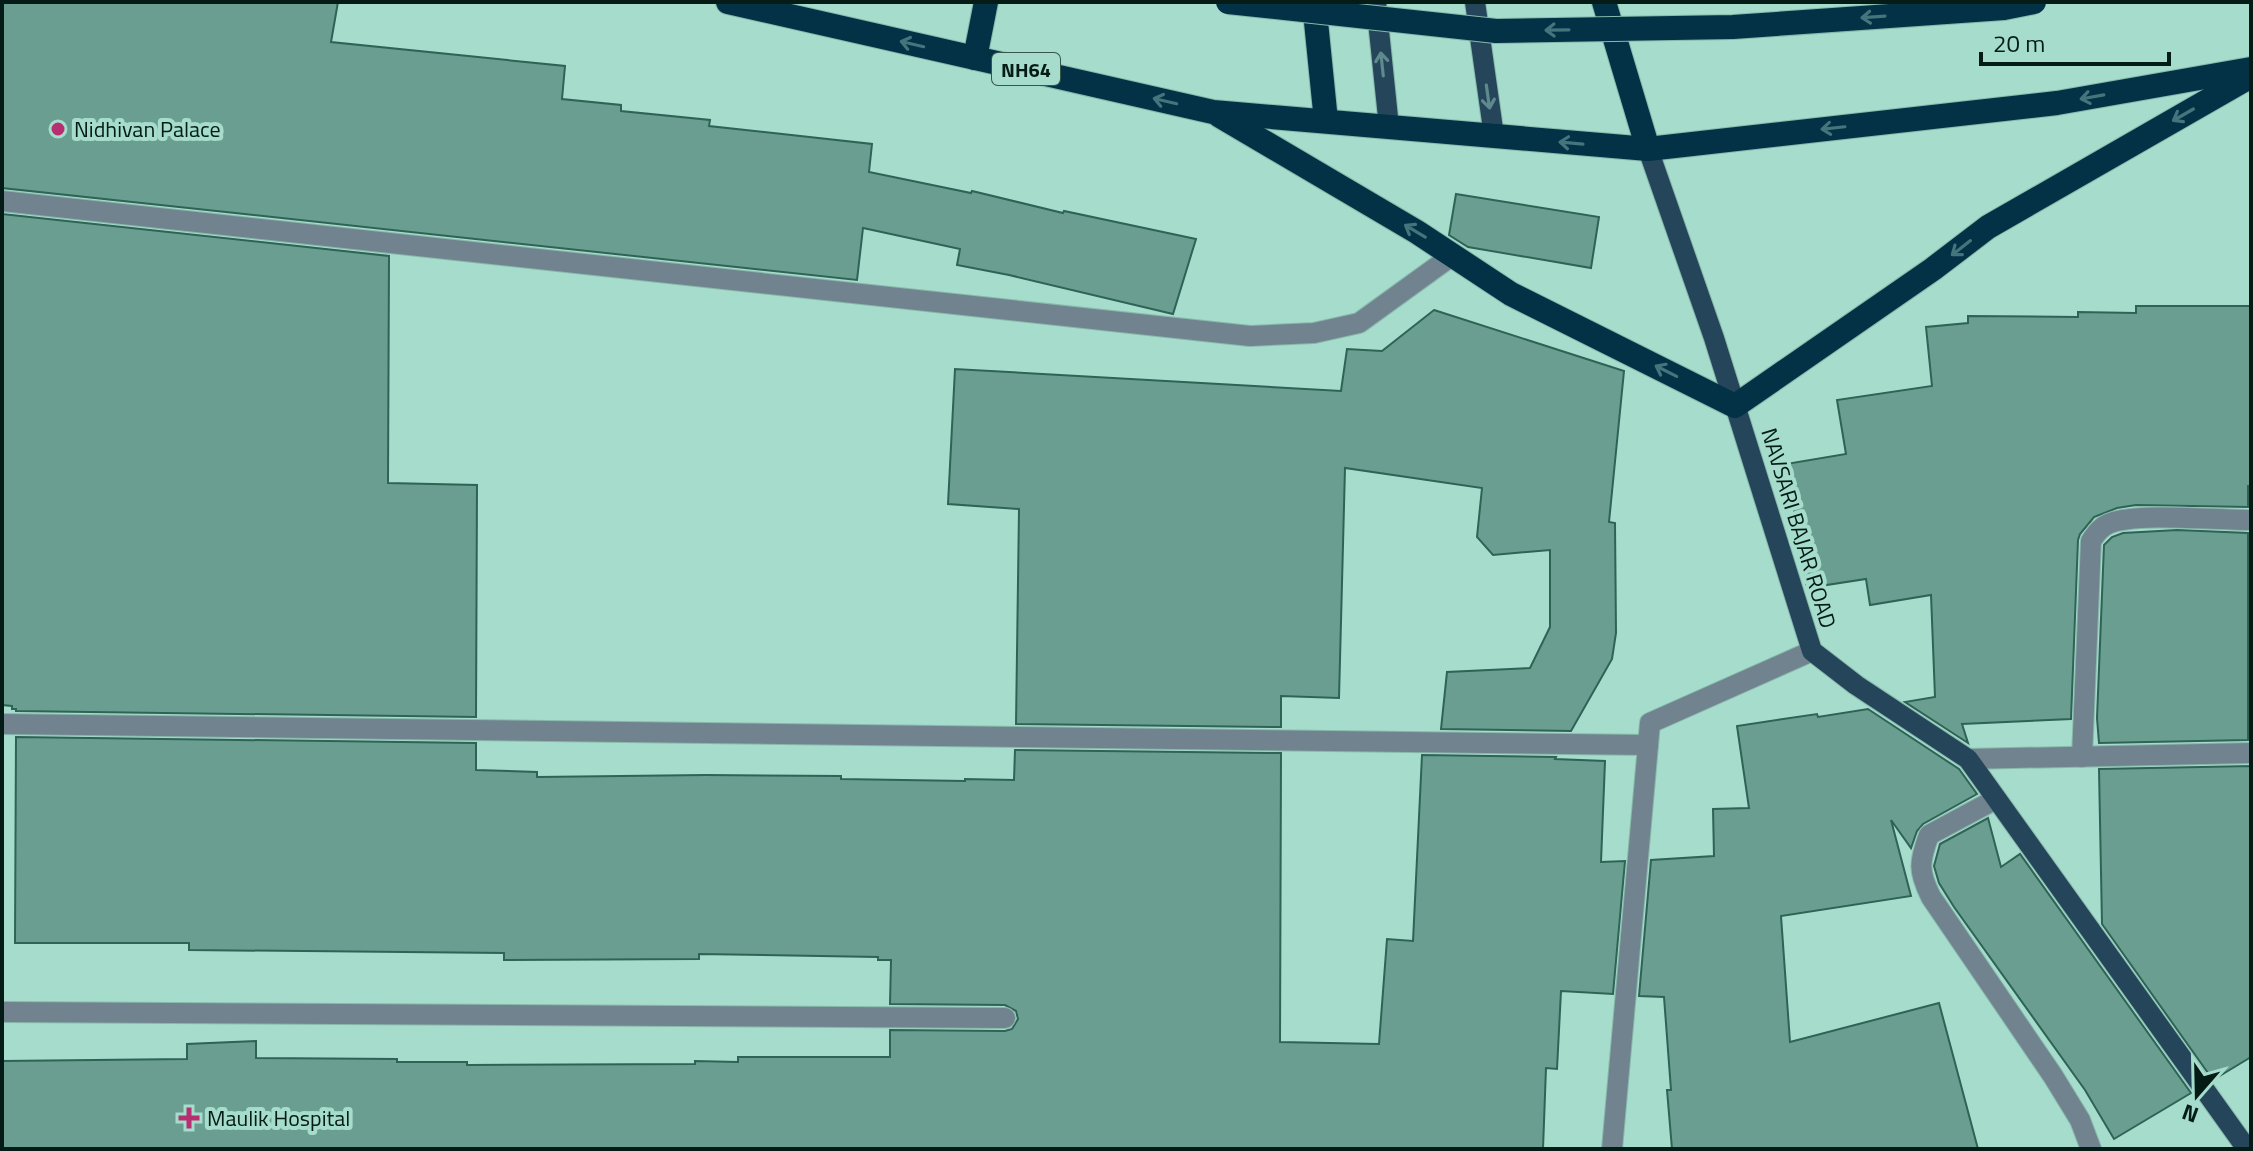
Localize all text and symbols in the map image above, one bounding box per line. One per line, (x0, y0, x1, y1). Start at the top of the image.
one-way arrow (1860, 10, 1887, 25)
scale bar (1981, 16, 2169, 66)
one-way arrow (1544, 22, 1571, 38)
text: 20 m (1993, 25, 2045, 61)
one-way arrow (899, 35, 925, 50)
one-way arrow (1375, 51, 1390, 78)
road number: NH64 (992, 53, 1060, 85)
one-way arrow (1481, 84, 1496, 109)
one-way arrow (2079, 91, 2105, 106)
one-way arrow (1153, 93, 1179, 108)
one-way arrow (2172, 108, 2196, 123)
place label: Nidhivan Palace (74, 112, 221, 146)
marker: Nidhivan Palace (49, 120, 67, 138)
one-way arrow (1821, 121, 1847, 136)
one-way arrow (1558, 135, 1585, 150)
one-way arrow (1404, 222, 1427, 238)
one-way arrow (1951, 240, 1972, 257)
one-way arrow (1654, 363, 1678, 379)
street label: NAVSARI BAJAR ROAD (1752, 424, 1846, 632)
north arrow (2157, 1055, 2237, 1135)
text: N (2177, 1095, 2203, 1132)
place label: Maulik Hospital (207, 1101, 350, 1135)
marker: Maulik Hospital (178, 1107, 200, 1129)

